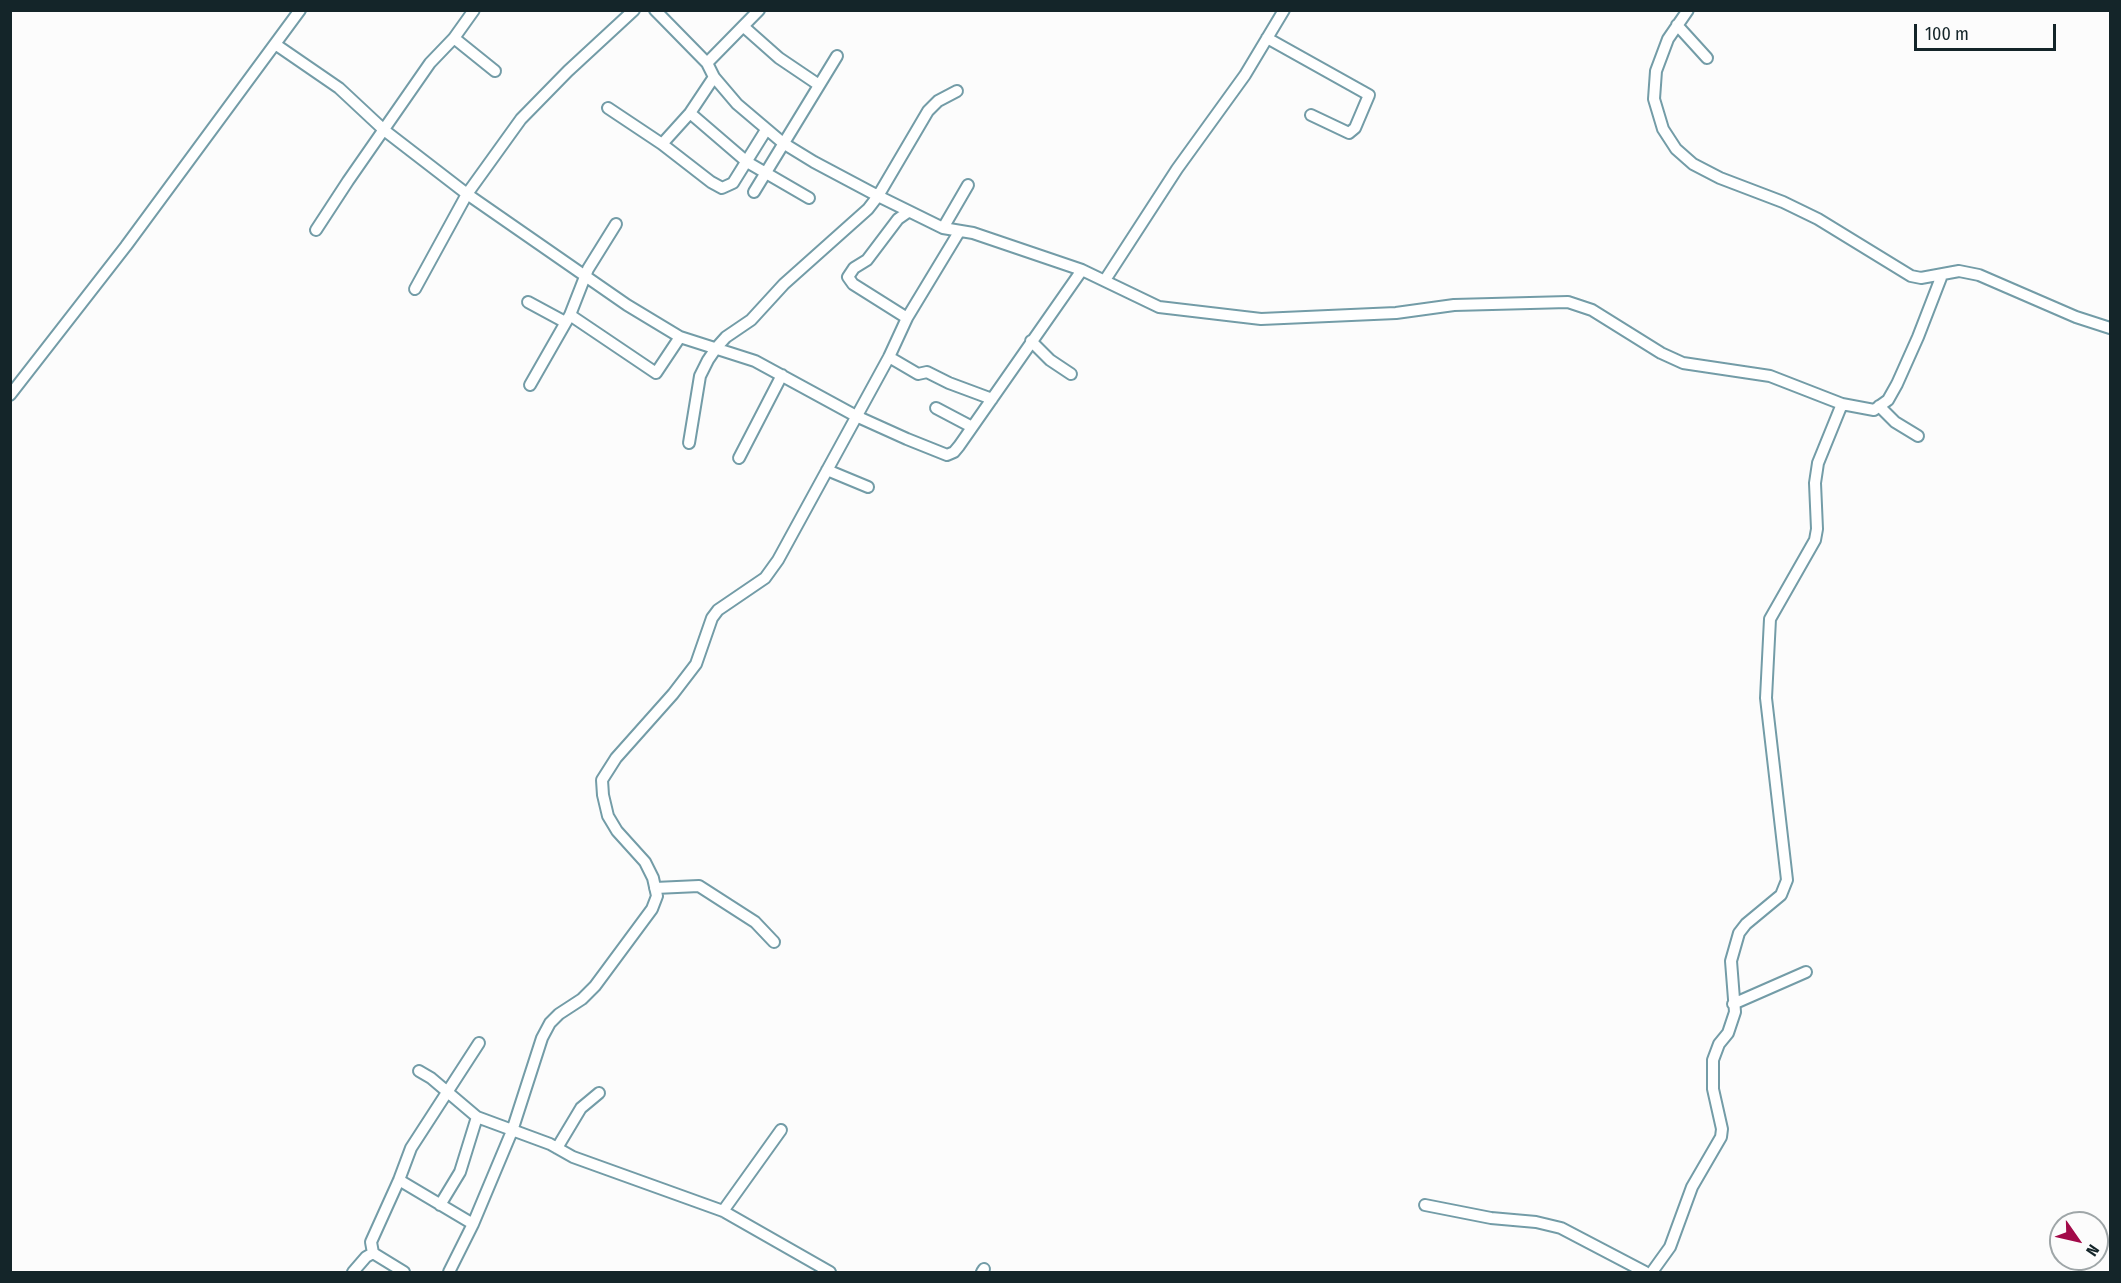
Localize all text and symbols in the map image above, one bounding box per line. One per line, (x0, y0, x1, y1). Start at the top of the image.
scale bar (1917, 12, 2060, 50)
text: 100 m (1925, 23, 1969, 45)
north arrow (2049, 1211, 2109, 1271)
text: N (2082, 1241, 2103, 1260)

